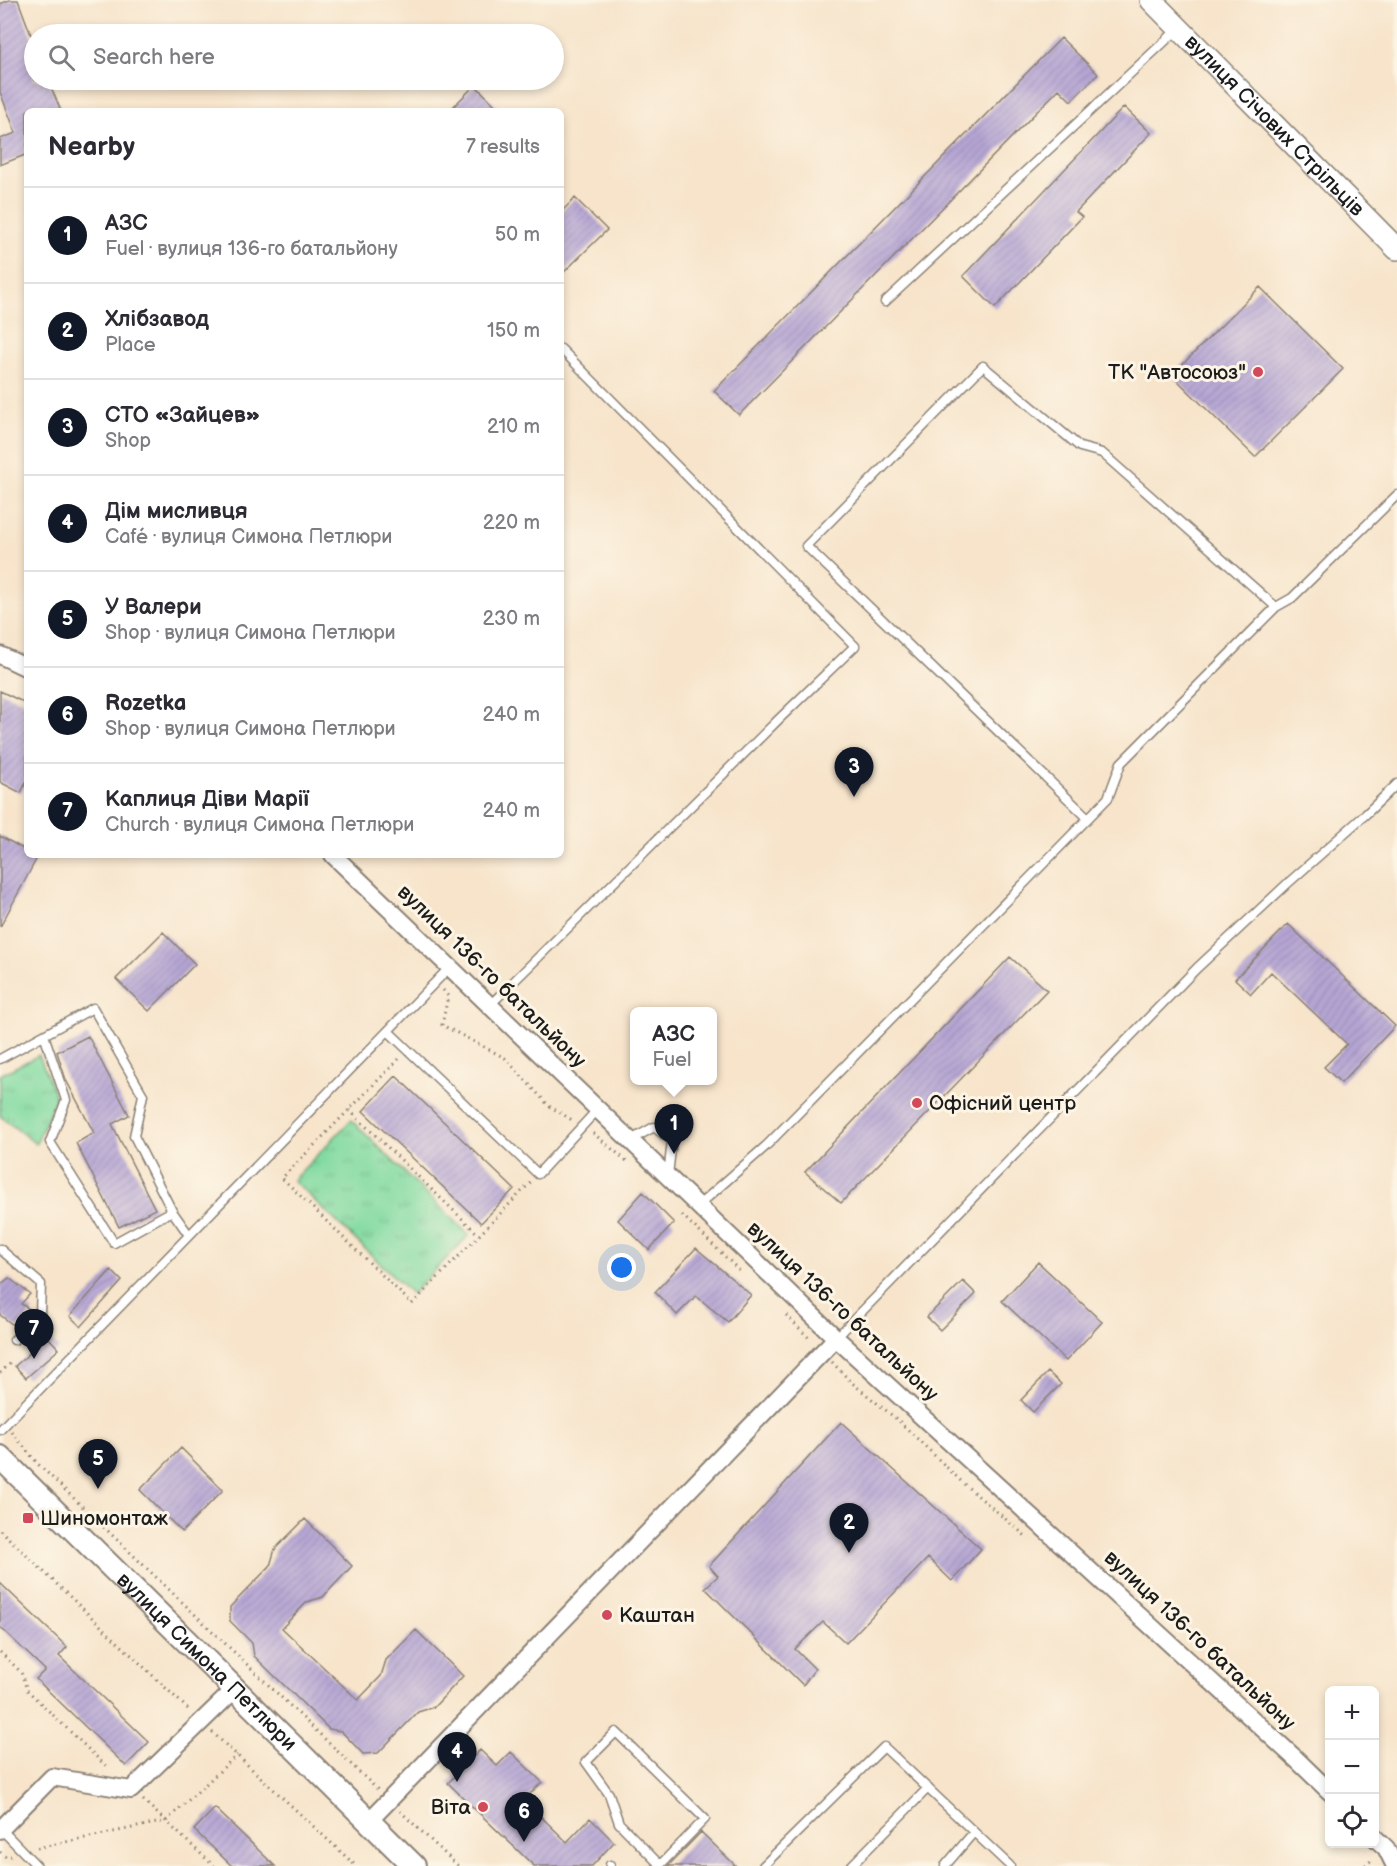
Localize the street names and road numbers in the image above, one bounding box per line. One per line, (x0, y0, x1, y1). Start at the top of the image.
street label: вулиця Січових Стрільців (1179, 30, 1369, 221)
street label: вулиця 136-го батальйону (392, 880, 591, 1073)
street label: вулиця 136-го батальйону (742, 1216, 944, 1407)
street label: вулиця 136-го батальйону (1099, 1545, 1301, 1736)
street label: вулиця Симона Петлюри (111, 1568, 302, 1756)

